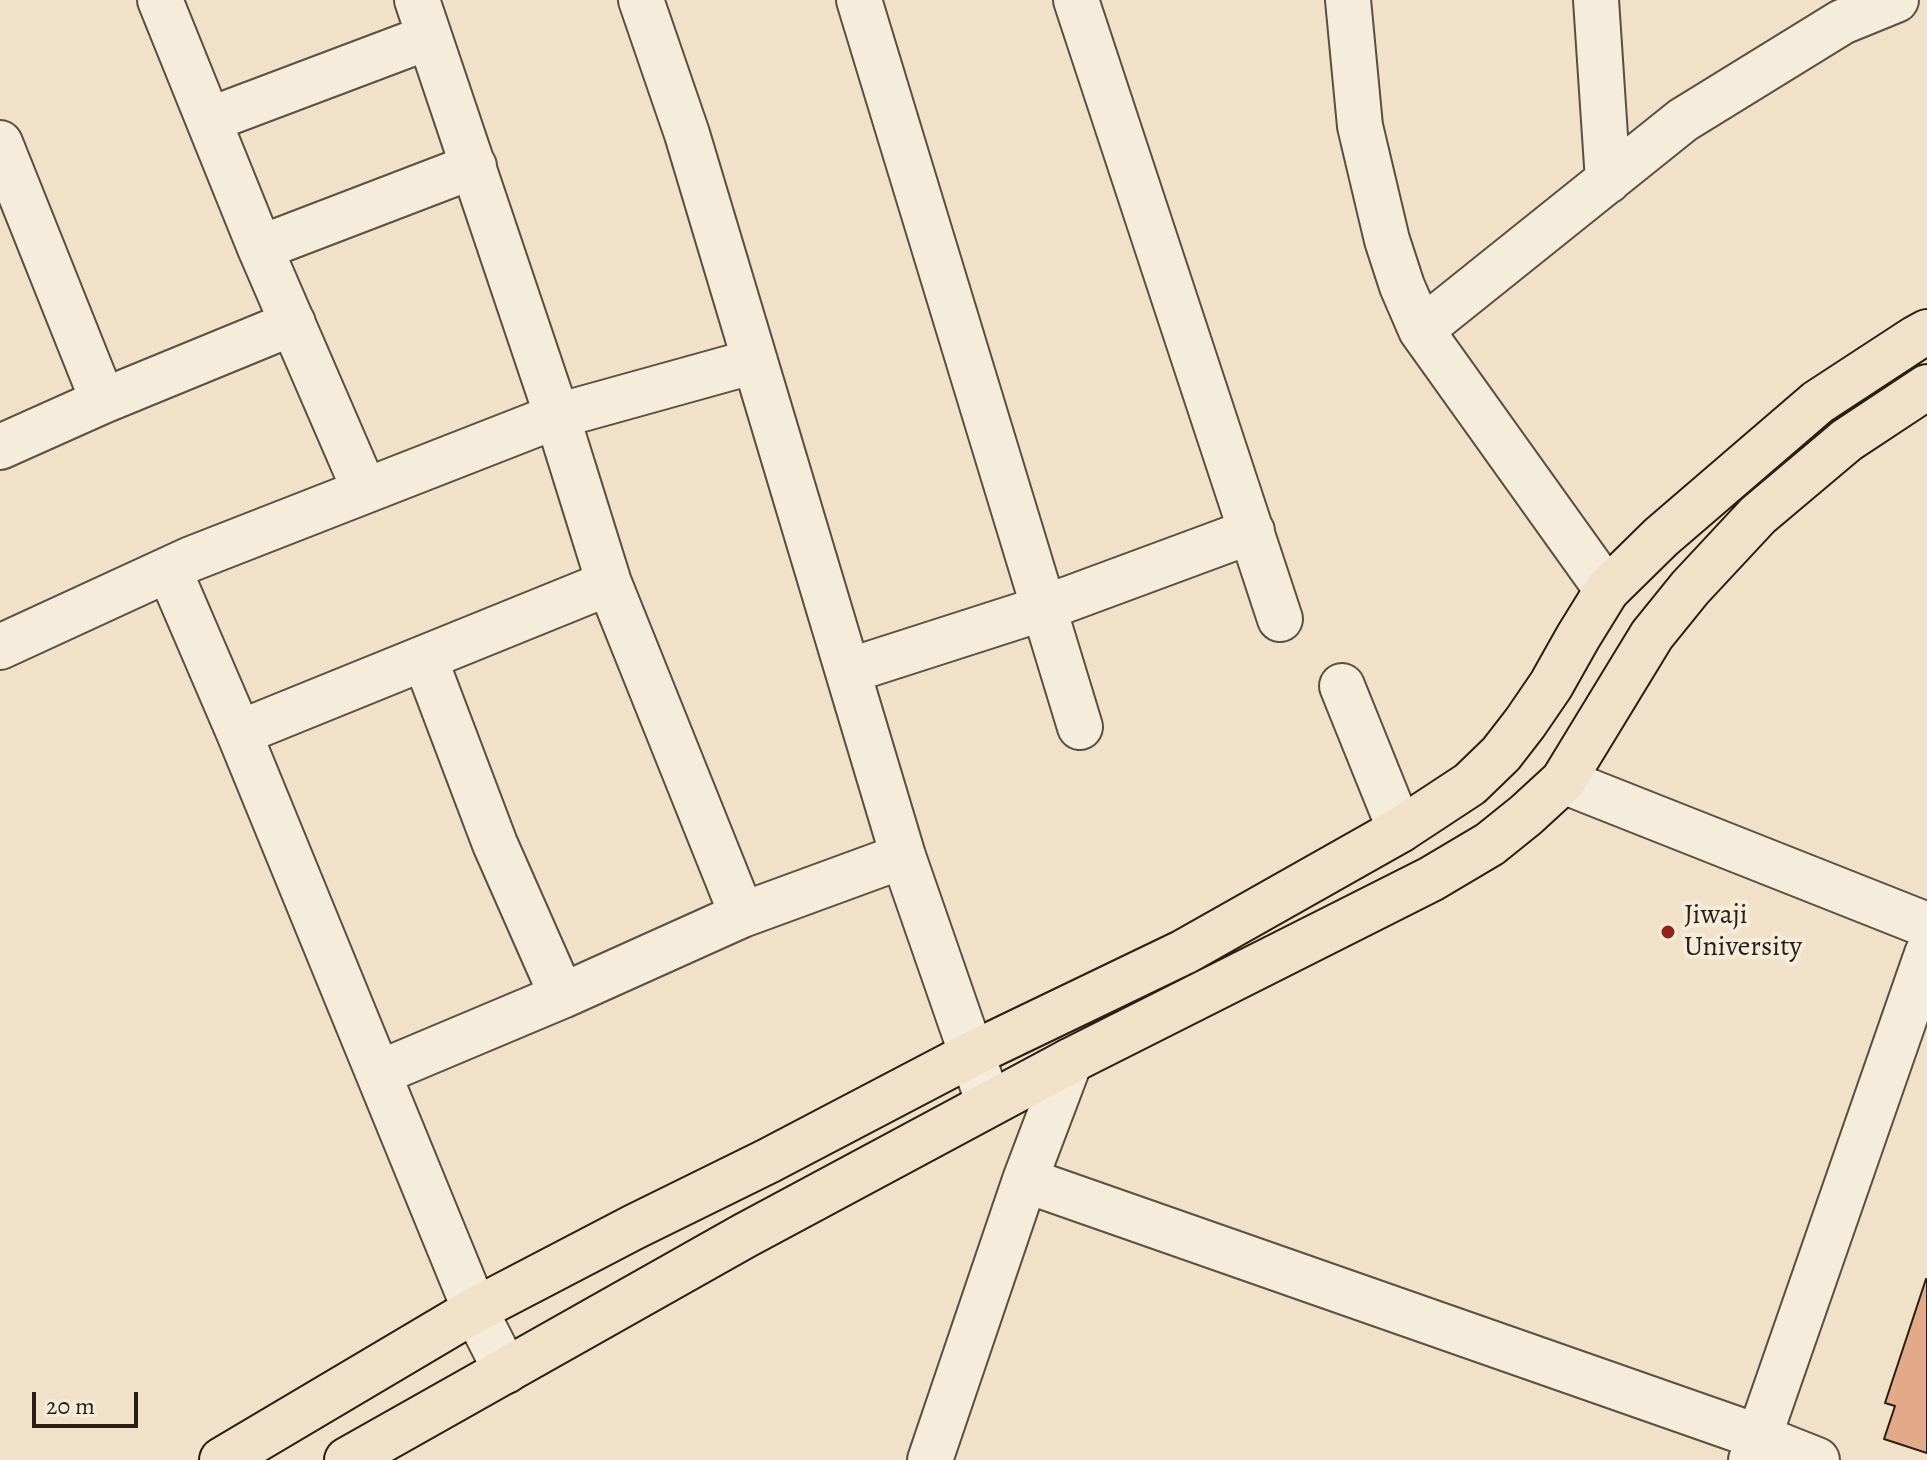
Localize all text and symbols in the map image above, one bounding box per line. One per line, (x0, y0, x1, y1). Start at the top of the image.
place label: Jiwaji University (1684, 899, 1802, 965)
marker: Jiwaji University (1659, 923, 1677, 941)
scale bar (36, 1376, 142, 1426)
text: 20 m (46, 1390, 95, 1422)

